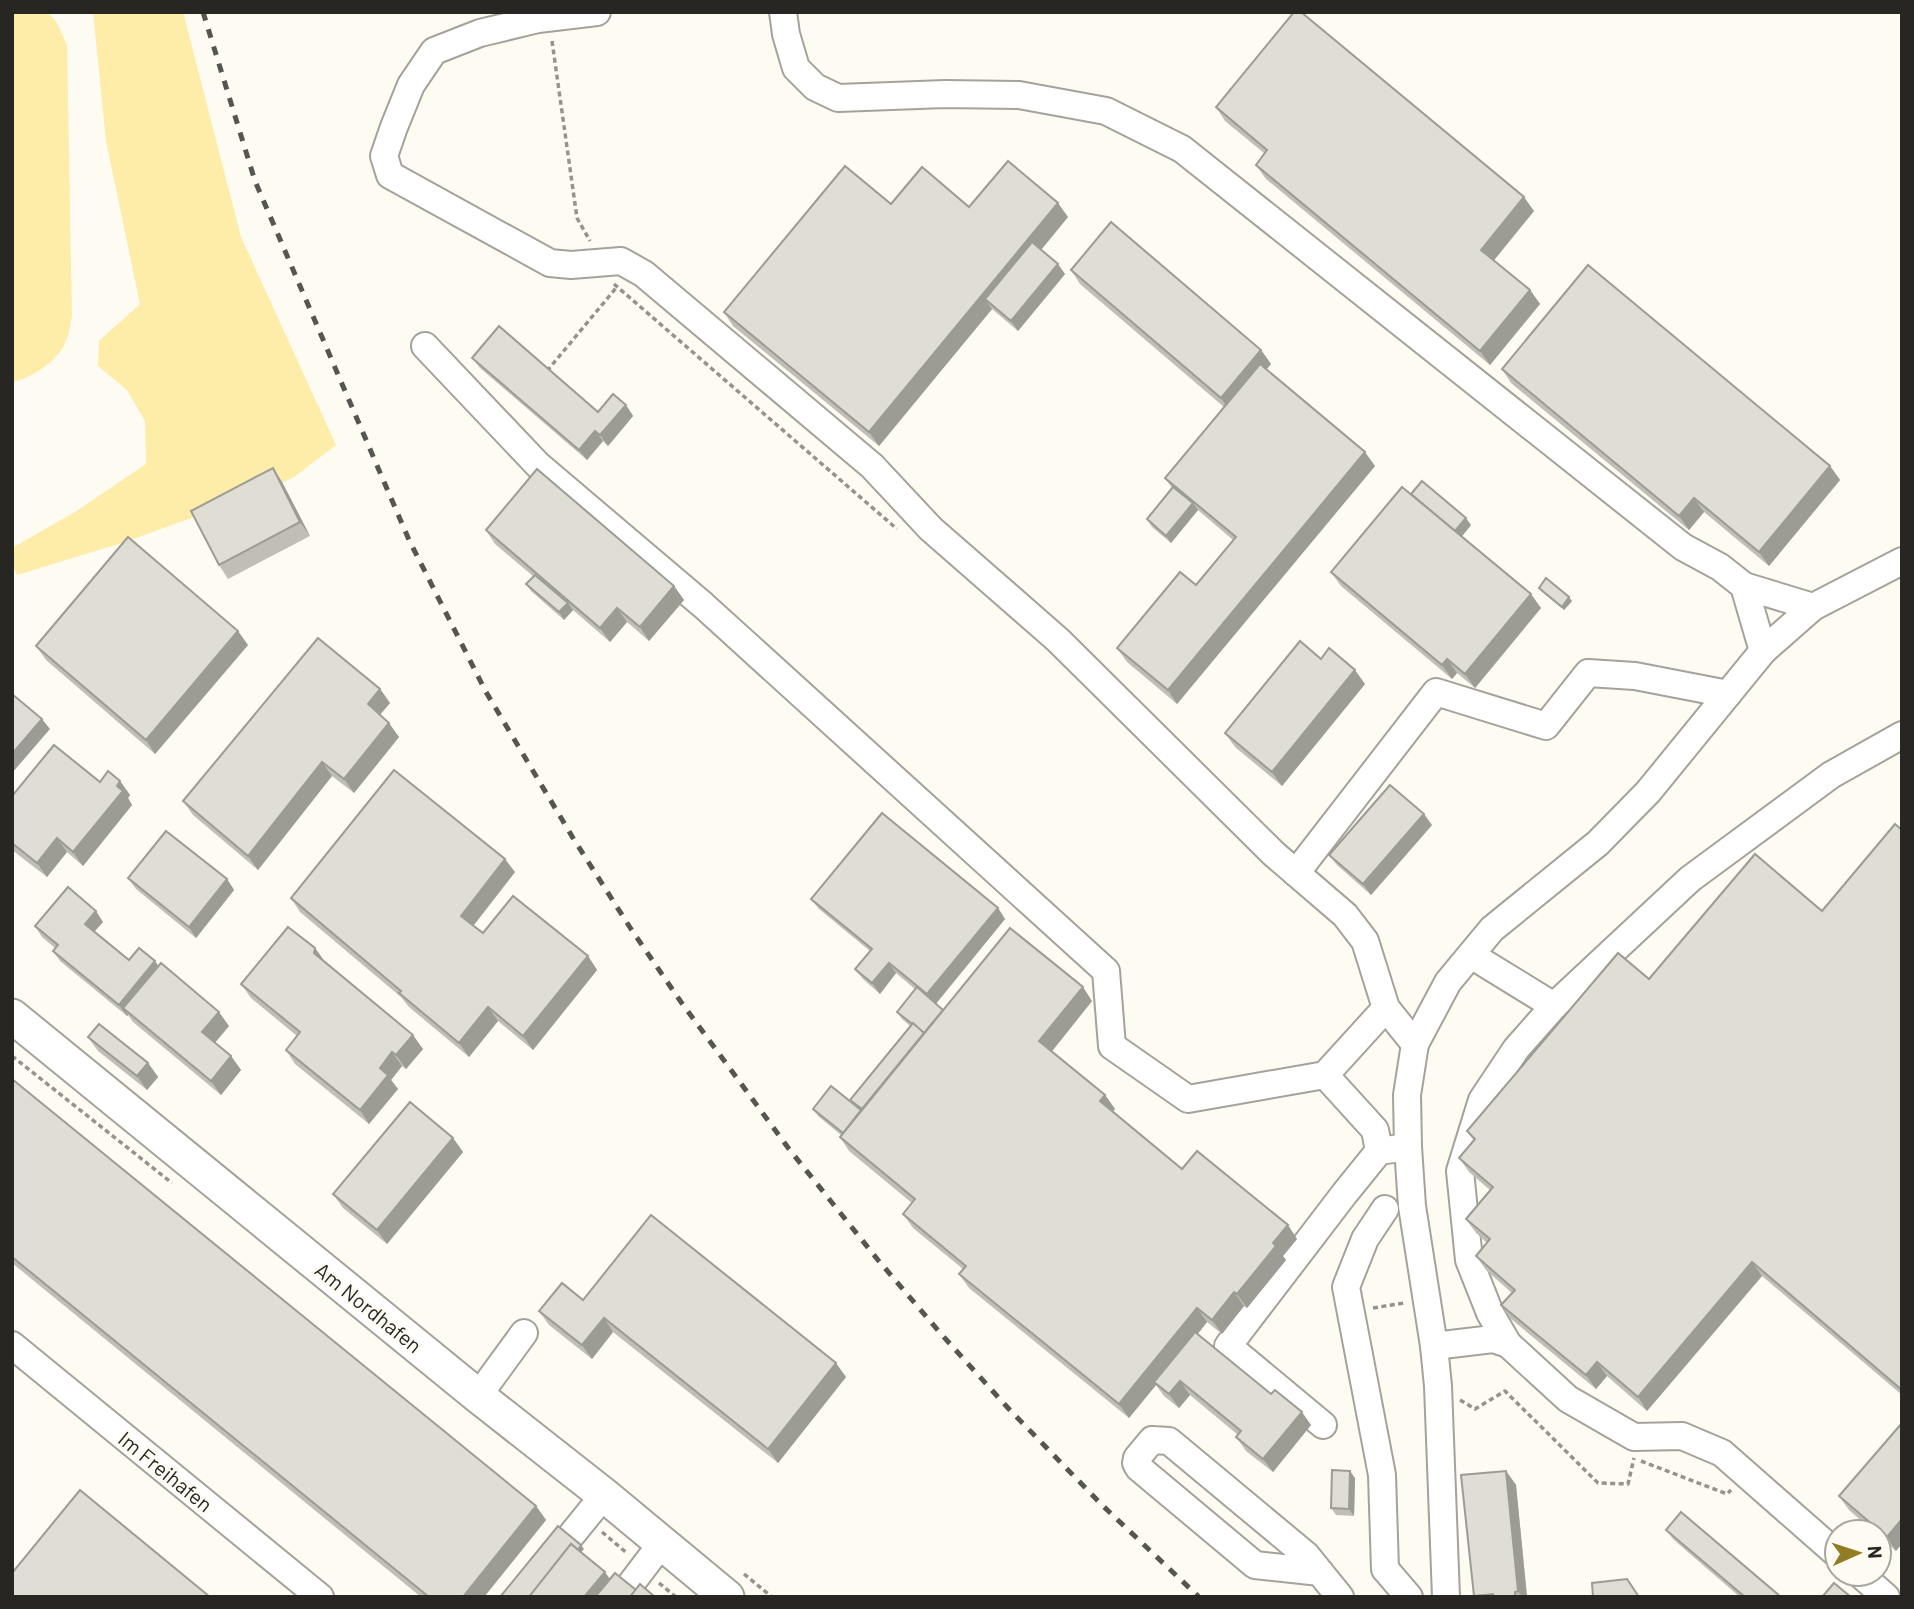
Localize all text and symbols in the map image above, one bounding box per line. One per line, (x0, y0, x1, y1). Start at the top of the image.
street label: Am Nordhafen (311, 1256, 427, 1358)
street label: Im Freihafen (114, 1425, 218, 1517)
north arrow (1823, 1518, 1893, 1588)
text: N (1864, 1545, 1887, 1559)

